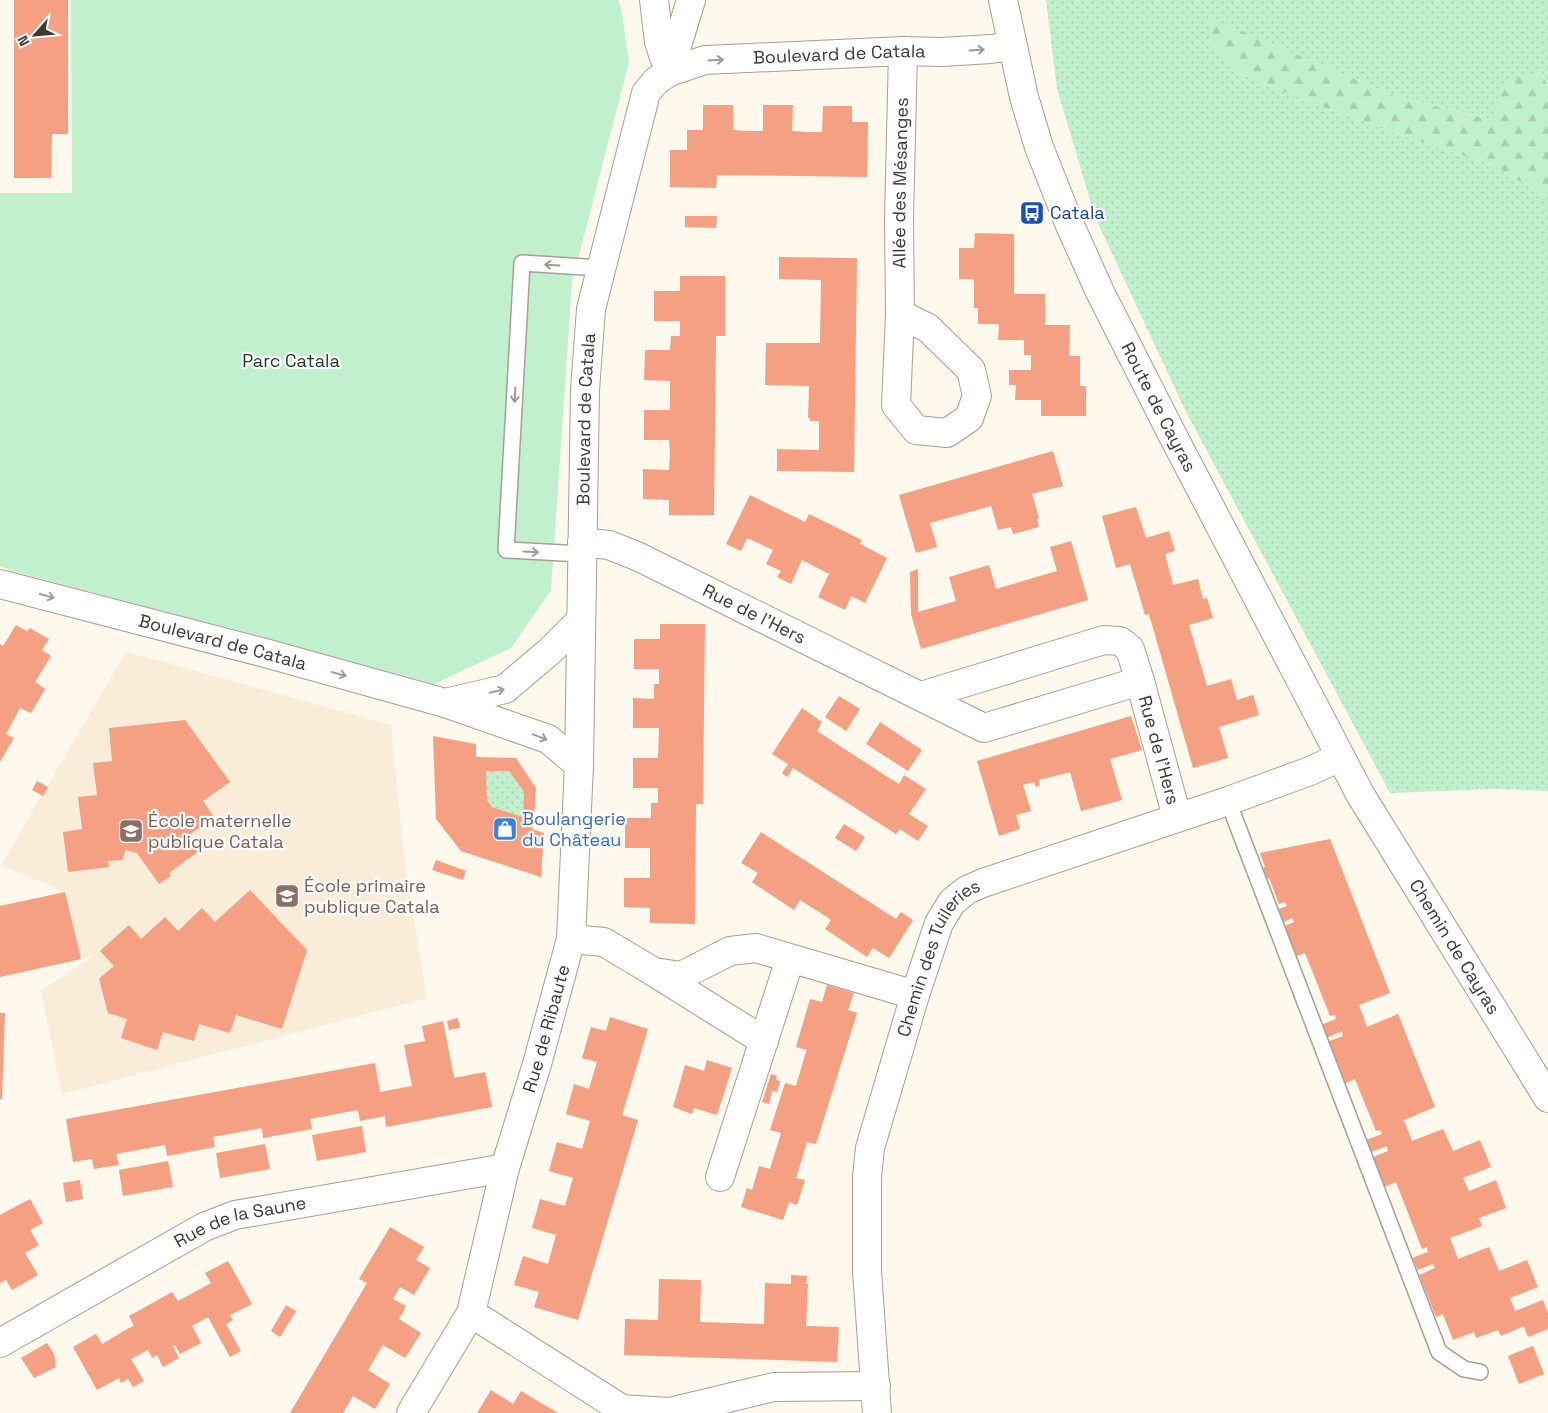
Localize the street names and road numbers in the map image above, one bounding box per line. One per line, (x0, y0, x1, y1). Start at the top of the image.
street label: Boulevard de Catala (752, 39, 926, 69)
street label: Allée des Mésanges (887, 97, 913, 269)
street label: Boulevard de Catala (571, 332, 600, 506)
street label: Route de Cayras (1116, 338, 1202, 476)
street label: Rue de l'Hers (699, 578, 810, 649)
street label: Boulevard de Catala (136, 609, 309, 675)
street label: Rue de l'Hers (1133, 693, 1185, 807)
street label: Chemin des Tuileries (891, 874, 983, 1039)
street label: Chemin de Cayras (1405, 875, 1505, 1019)
street label: Rue de Ribaute (517, 962, 575, 1095)
street label: Rue de la Saune (170, 1191, 308, 1253)

